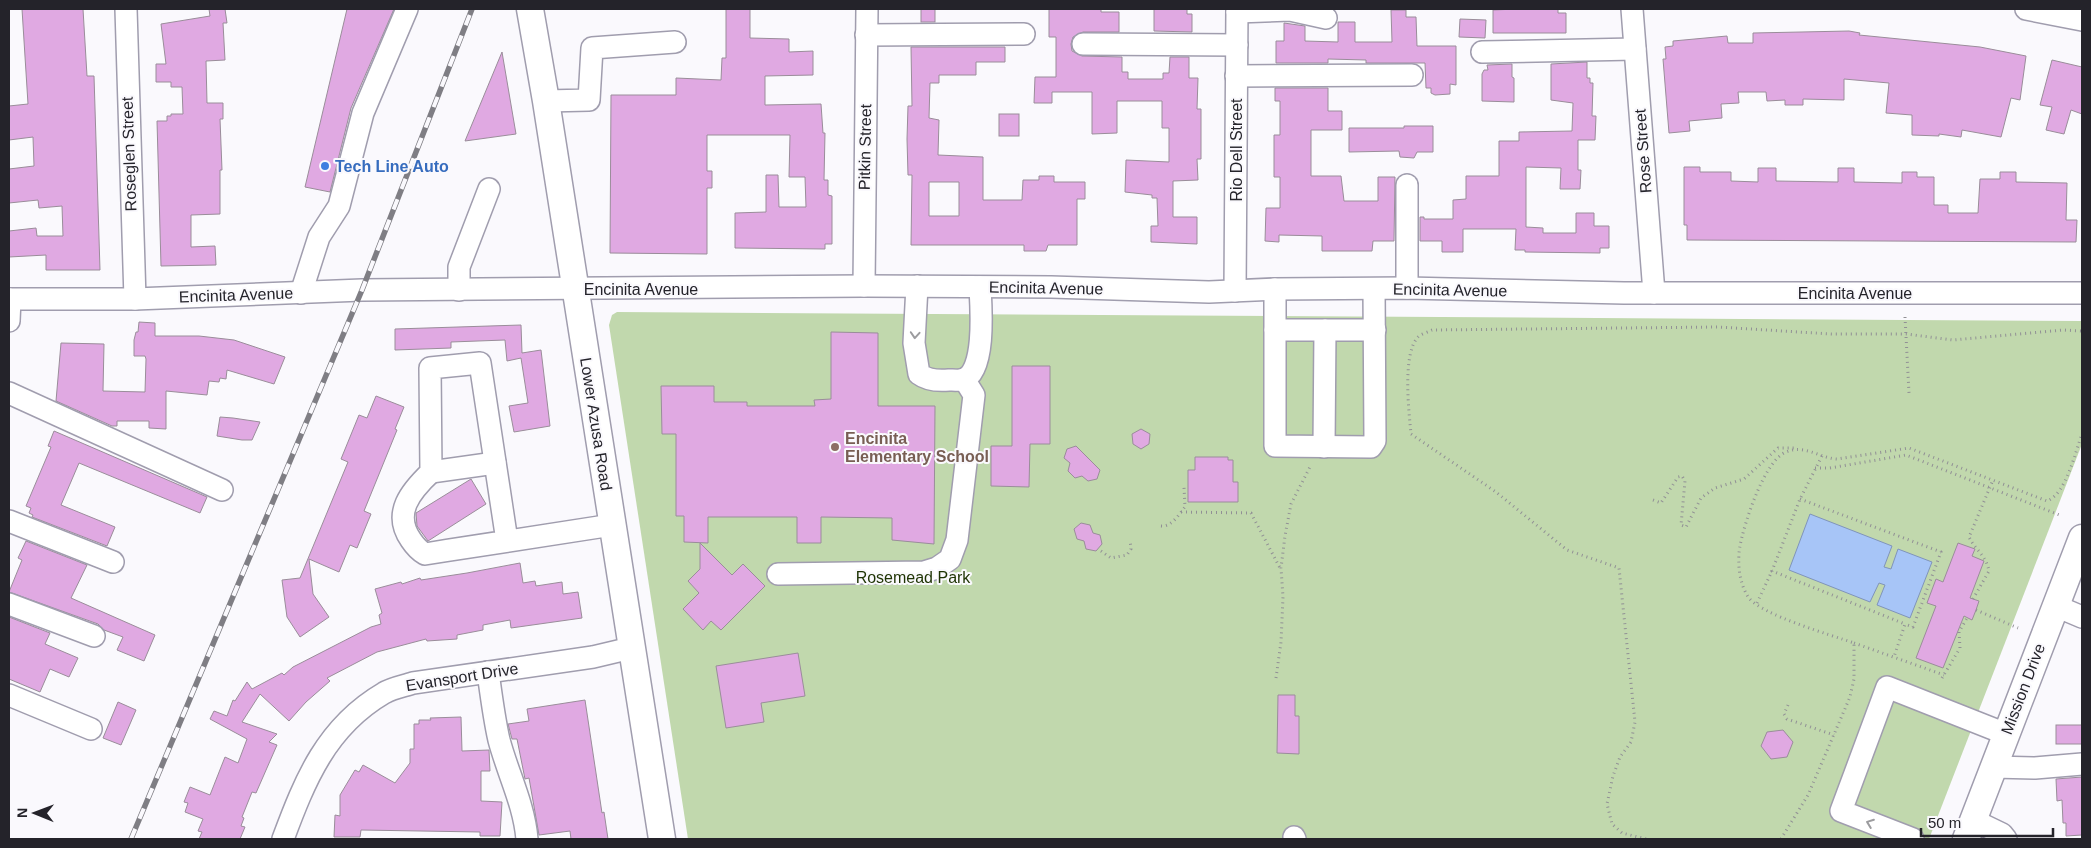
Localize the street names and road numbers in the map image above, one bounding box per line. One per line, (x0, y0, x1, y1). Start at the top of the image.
street label: Roseglen Street (118, 96, 139, 212)
street label: Rio Dell Street (1228, 98, 1245, 202)
street label: Pitkin Street (856, 103, 874, 190)
street label: Rose Street (1632, 108, 1654, 194)
street label: Encinita Avenue (989, 279, 1103, 297)
street label: Encinita Avenue (584, 281, 698, 298)
street label: Encinita Avenue (1393, 281, 1507, 299)
street label: Encinita Avenue (179, 285, 294, 305)
street label: Encinita Avenue (1798, 285, 1912, 302)
street label: Lower Azusa Road (577, 356, 615, 492)
street label: Mission Drive (1998, 641, 2048, 737)
street label: Evansport Drive (404, 660, 520, 694)

